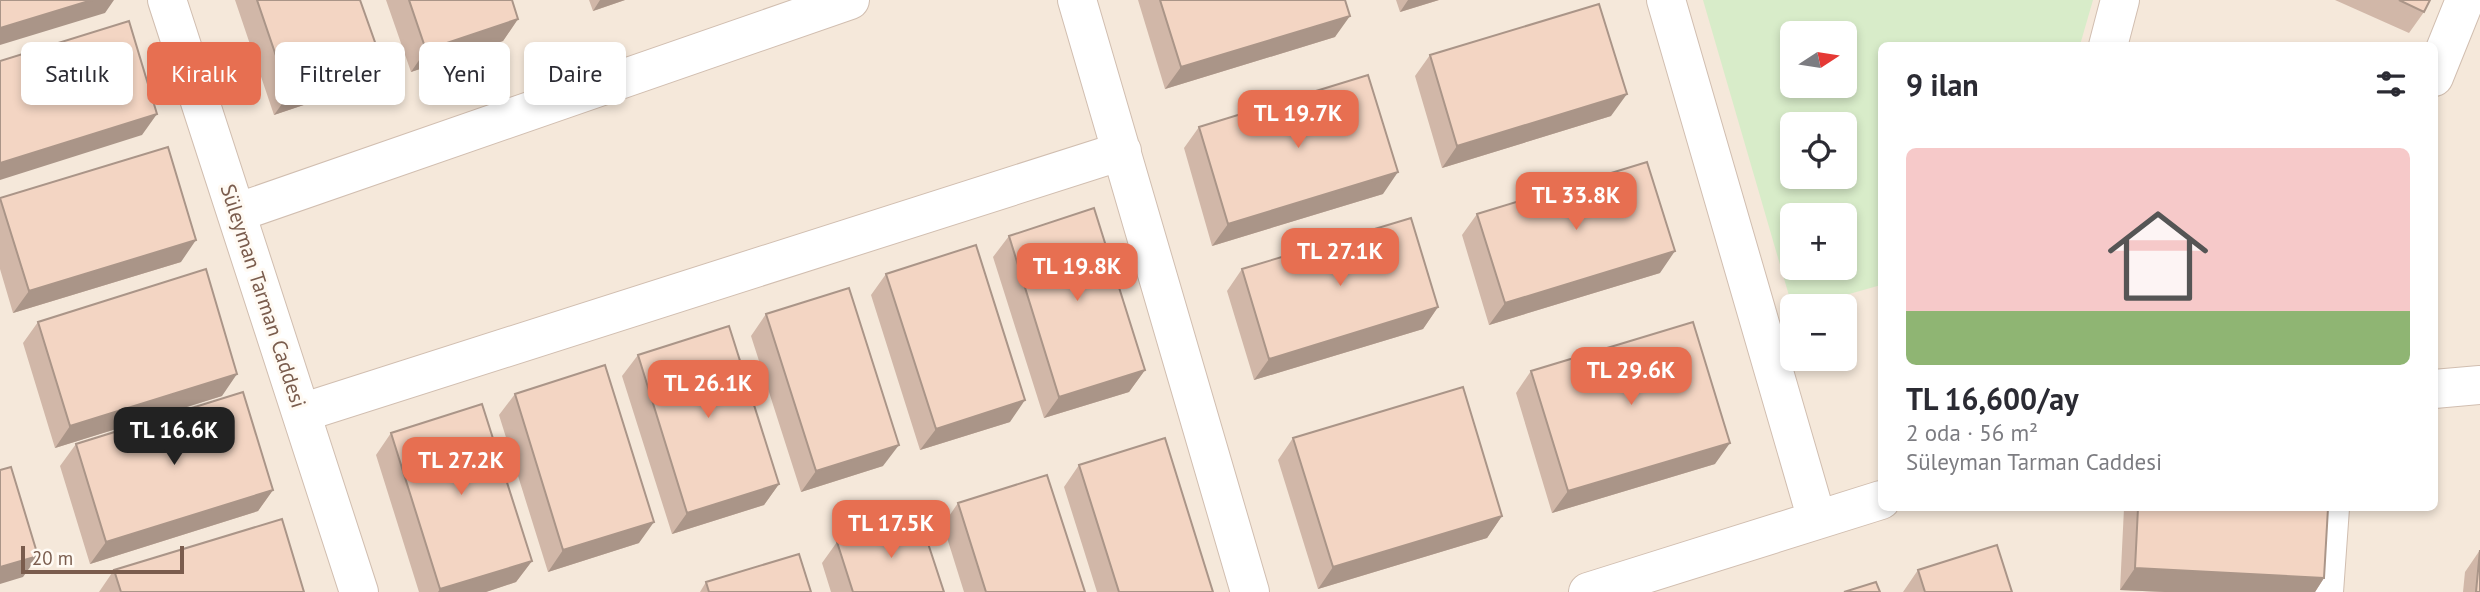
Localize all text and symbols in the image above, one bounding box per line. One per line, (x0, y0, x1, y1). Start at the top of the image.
north arrow (1780, 21, 1857, 98)
map controls (1780, 21, 1857, 371)
chip: Satılık (21, 42, 133, 105)
chip: Kiralık (147, 42, 261, 105)
chip: Filtreler (275, 42, 405, 105)
chip: Yeni (419, 42, 510, 105)
chip: Daire (524, 42, 626, 105)
text: 9 ilan (1906, 65, 1979, 104)
icon: filters (2372, 65, 2410, 103)
pin: TL 19.7K (1226, 90, 1370, 150)
text: TL 19.7K (1254, 98, 1342, 127)
button: locate (1780, 112, 1857, 189)
pin: TL 33.8K (1504, 173, 1648, 232)
street label: Süleyman Tarman Caddesi (215, 180, 312, 411)
text: TL 33.8K (1532, 180, 1620, 209)
icon: home (2095, 193, 2221, 319)
button: + (1780, 203, 1857, 280)
pin: TL 27.1K (1268, 229, 1412, 288)
text: TL 27.1K (1297, 236, 1383, 265)
pin: TL 19.8K (1005, 244, 1149, 303)
text: TL 19.8K (1033, 251, 1121, 280)
button: − (1780, 294, 1857, 371)
pin: TL 29.6K (1559, 348, 1703, 407)
text: TL 29.6K (1587, 355, 1675, 384)
pin: TL 26.1K (636, 360, 780, 420)
text: TL 26.1K (664, 368, 752, 397)
text: TL 16,600/ay (1906, 379, 2079, 418)
pin: TL 16.6K (102, 407, 246, 467)
text: TL 16.6K (130, 415, 218, 444)
text: 2 oda · 56 m² (1906, 418, 2038, 447)
pin: TL 27.2K (389, 438, 533, 497)
text: TL 27.2K (418, 445, 504, 474)
text: Süleyman Tarman Caddesi (1906, 447, 2162, 476)
pin: TL 17.5K (819, 500, 963, 560)
text: TL 17.5K (848, 508, 934, 537)
scale bar (21, 543, 184, 575)
text: 20 m (32, 546, 73, 570)

